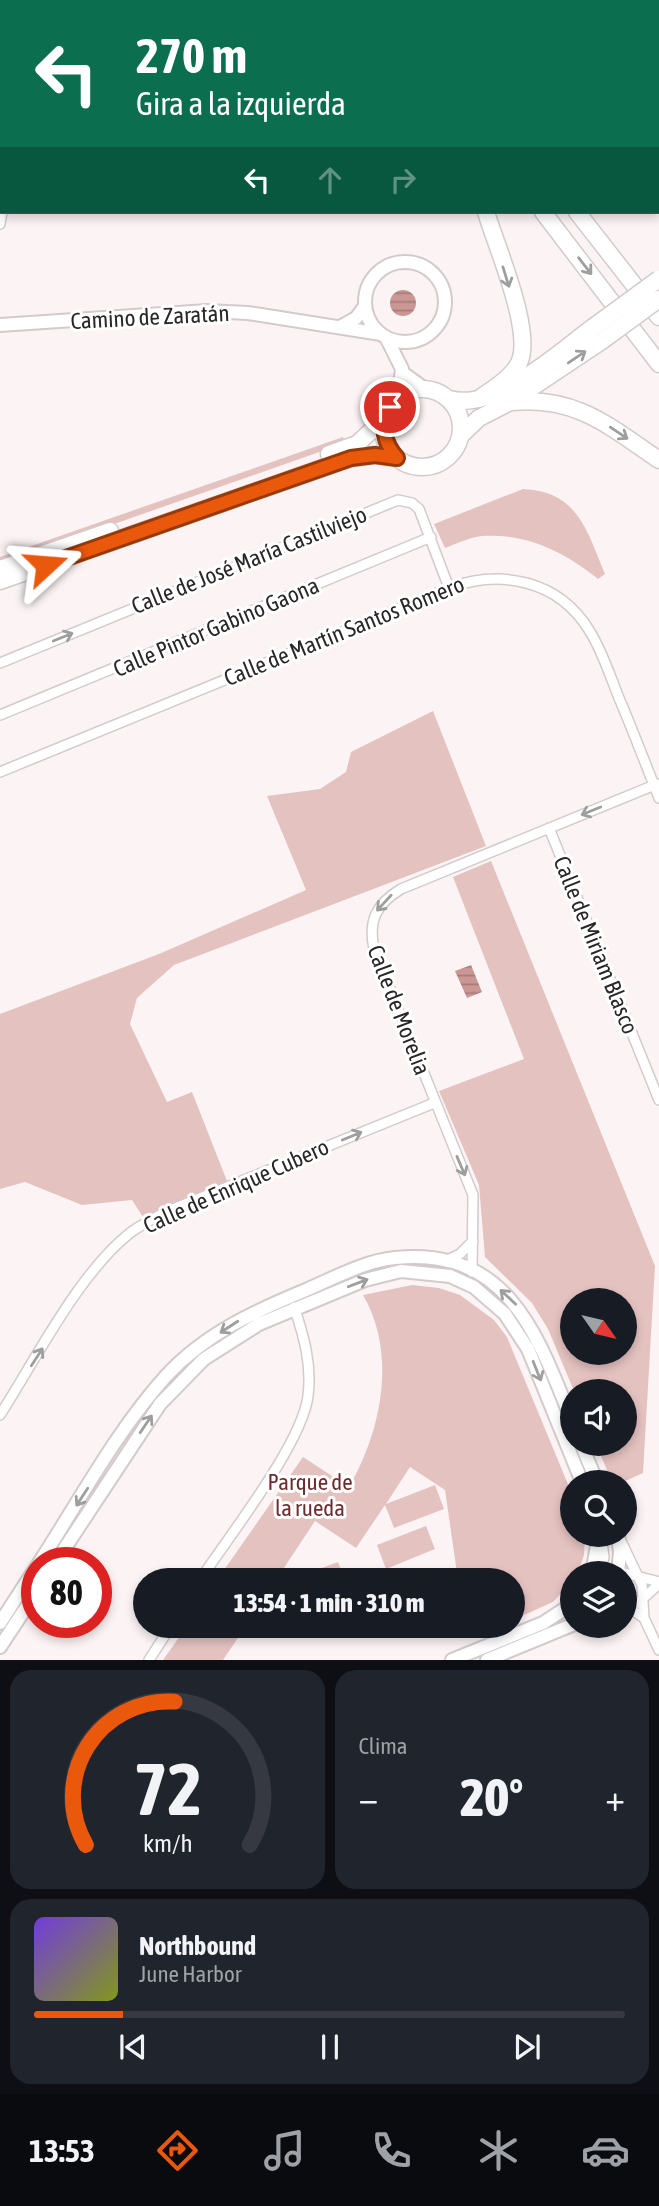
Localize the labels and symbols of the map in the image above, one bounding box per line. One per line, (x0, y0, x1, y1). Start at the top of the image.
one-way arrow (578, 256, 593, 274)
one-way arrow (501, 266, 514, 288)
street label: Camino de Zaratán (70, 300, 230, 334)
one-way arrow (567, 350, 587, 364)
pin (360, 377, 420, 437)
one-way arrow (608, 426, 628, 440)
street label: Calle de José María Castilviejo (128, 501, 370, 619)
position arrow (9, 528, 83, 602)
street label: Calle de Martín Santos Romero (220, 571, 468, 691)
street label: Calle Pintor Gabino Gaona (109, 572, 323, 682)
one-way arrow (52, 629, 73, 642)
one-way arrow (581, 806, 602, 819)
street label: Calle de Miriam Blasco (548, 852, 644, 1038)
one-way arrow (376, 894, 392, 912)
street label: Calle de Morelia (362, 942, 436, 1078)
one-way arrow (341, 1128, 363, 1141)
street label: Calle de Enrique Cubero (139, 1133, 333, 1239)
one-way arrow (455, 1155, 468, 1176)
one-way arrow (346, 1276, 368, 1289)
one-way arrow (499, 1288, 516, 1305)
north arrow (560, 1288, 637, 1365)
one-way arrow (220, 1319, 239, 1334)
one-way arrow (30, 1348, 44, 1367)
one-way arrow (531, 1359, 544, 1381)
one-way arrow (139, 1415, 153, 1434)
park label: Parque de la rueda (267, 1469, 353, 1521)
one-way arrow (75, 1487, 89, 1506)
speed limit sign: 80 (21, 1547, 112, 1638)

